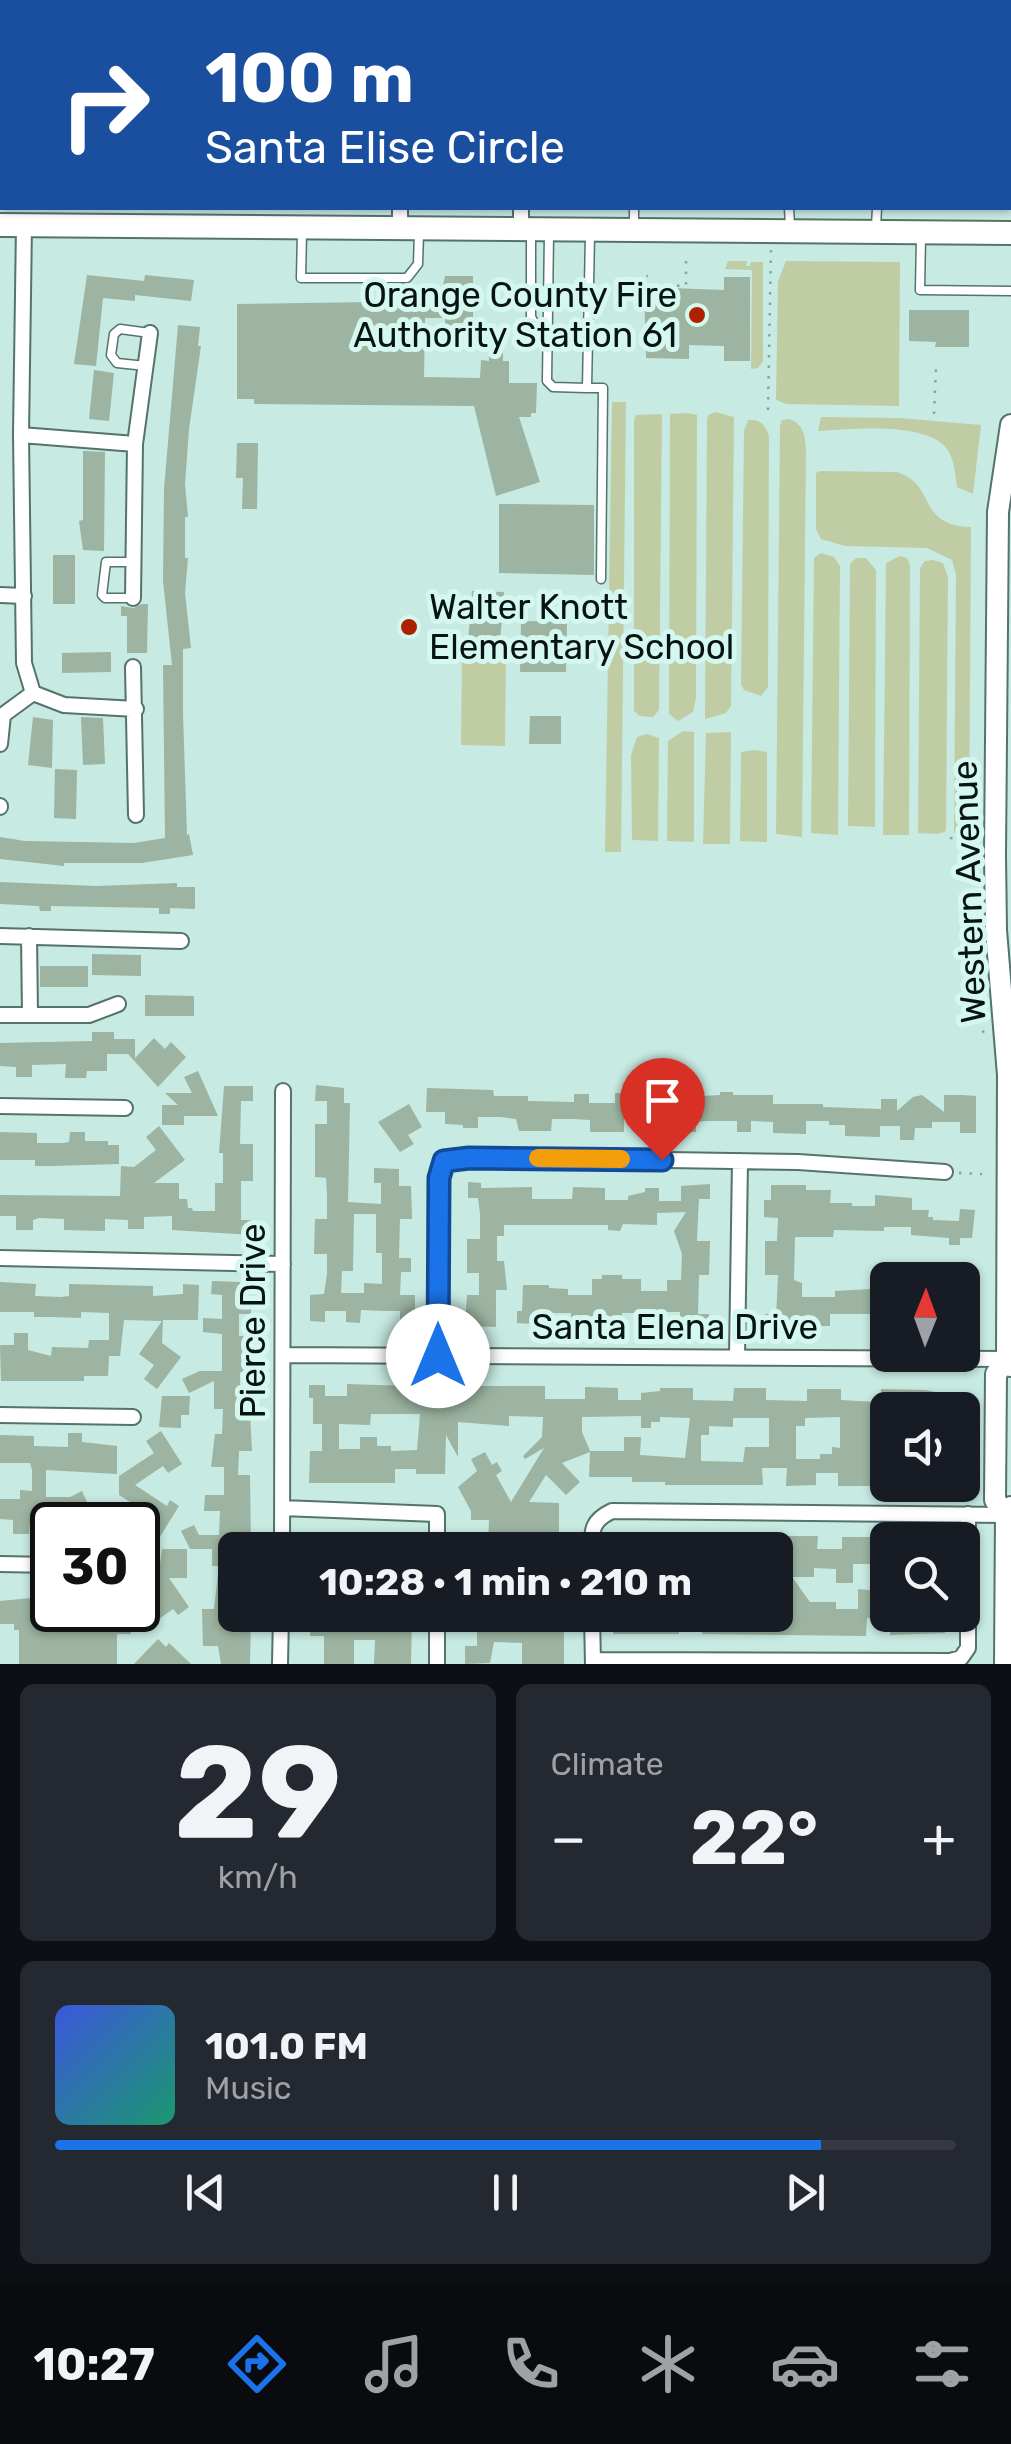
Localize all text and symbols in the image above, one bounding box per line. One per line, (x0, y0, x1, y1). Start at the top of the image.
text: 100 m (205, 37, 414, 120)
icon: right (40, 40, 170, 170)
text: Santa Elise Circle (205, 121, 565, 174)
place label: Orange County Fire Authority Station 61 (353, 274, 677, 356)
marker: Orange County Fire Authority Station 61 (686, 304, 708, 326)
place label: Walter Knott Elementary School (429, 586, 734, 668)
marker: Walter Knott Elementary School (398, 616, 420, 638)
street label: Western Avenue (943, 760, 995, 1024)
pin (620, 1058, 705, 1161)
icon: arrive (635, 1073, 690, 1128)
street label: Pierce Drive (232, 1223, 274, 1419)
north arrow (870, 1262, 980, 1372)
map controls (870, 1262, 980, 1632)
position arrow (386, 1304, 490, 1408)
street label: Santa Elena Drive (532, 1306, 818, 1348)
button: sound (870, 1392, 980, 1502)
speed limit sign: 30 (30, 1502, 160, 1632)
button: search (870, 1522, 980, 1632)
text: 10:28 · 1 min · 210 m (319, 1559, 692, 1605)
text: 29 (174, 1715, 342, 1870)
text: Climate (551, 1745, 664, 1783)
text: 22° (690, 1794, 818, 1883)
text: − (551, 1806, 586, 1871)
text: + (922, 1806, 956, 1871)
text: km/h (218, 1858, 298, 1896)
text: 101.0 FM (205, 2023, 368, 2069)
text: Music (205, 2069, 291, 2107)
icon: previous (178, 2165, 233, 2220)
icon: pause (478, 2165, 533, 2220)
icon: next (778, 2165, 833, 2220)
icon: directions (222, 2329, 292, 2399)
icon: music (359, 2329, 429, 2399)
icon: phone (496, 2329, 566, 2399)
icon: climate (633, 2329, 703, 2399)
icon: car (770, 2329, 840, 2399)
icon: filters (907, 2329, 977, 2399)
text: 10:27 (34, 2338, 155, 2391)

